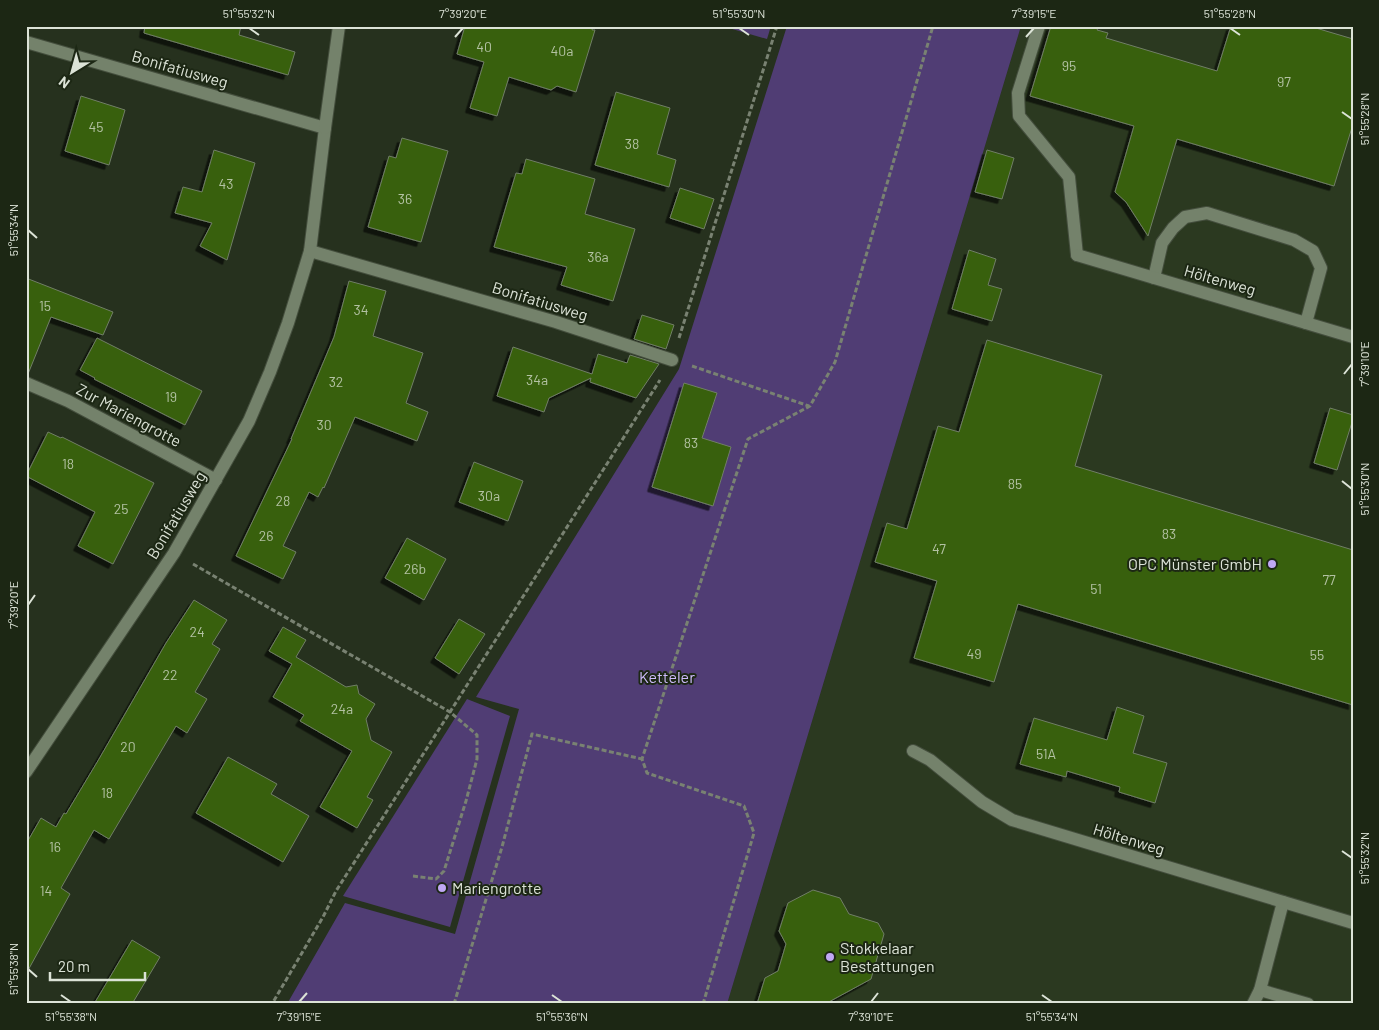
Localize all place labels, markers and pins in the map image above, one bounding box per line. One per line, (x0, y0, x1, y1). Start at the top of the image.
place label: OPC Münster GmbH (1128, 554, 1262, 573)
marker: OPC Münster GmbH (1266, 558, 1278, 570)
place label: Mariengrotte (452, 878, 542, 897)
marker: Mariengrotte (436, 882, 448, 894)
place label: Stokkelaar Bestattungen (840, 938, 935, 975)
marker: Stokkelaar Bestattungen (824, 951, 836, 963)

